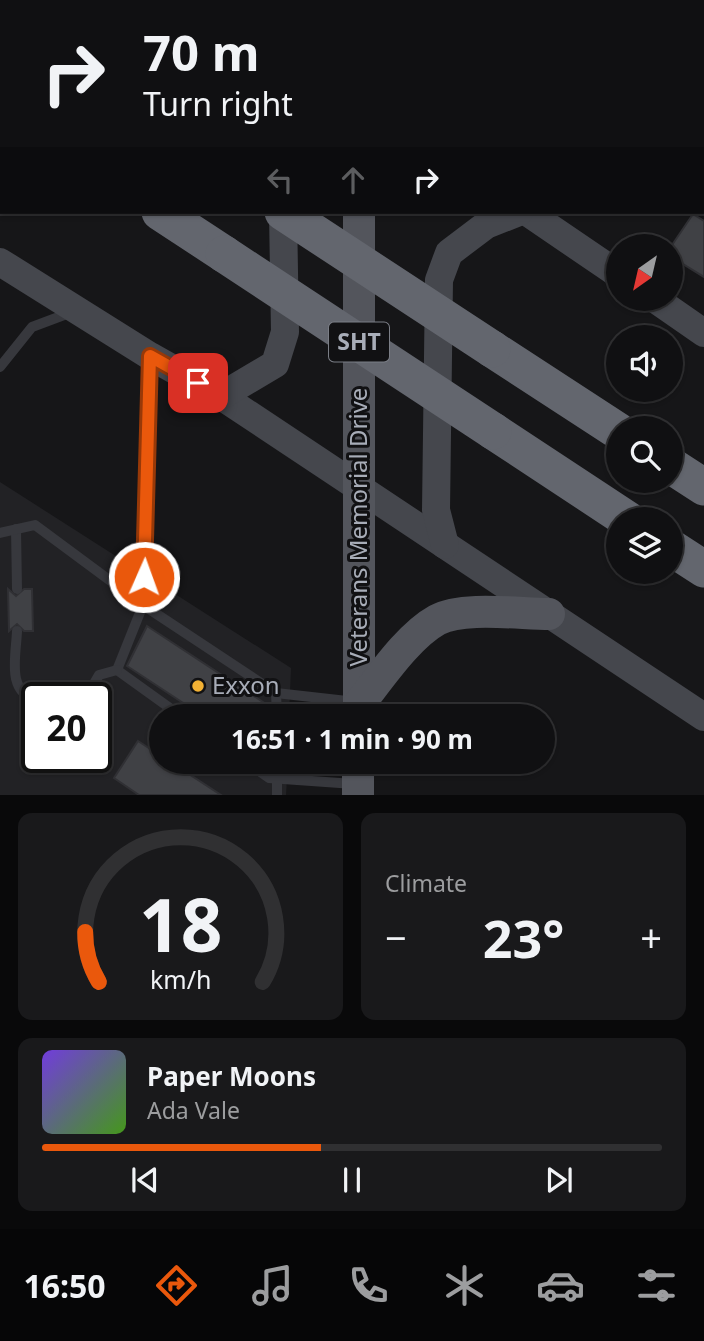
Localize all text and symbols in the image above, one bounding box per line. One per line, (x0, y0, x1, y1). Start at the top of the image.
text: 70 m (143, 19, 260, 85)
icon: right (28, 28, 119, 119)
text: Turn right (143, 82, 293, 125)
icon: left (261, 161, 299, 199)
icon: ahead (334, 161, 372, 199)
icon: right (407, 161, 445, 199)
north arrow (606, 234, 682, 312)
map controls (606, 234, 683, 584)
road number: SHT (329, 322, 389, 362)
button: sound (606, 325, 683, 402)
pin (168, 353, 228, 413)
icon: arrive (179, 364, 217, 402)
street label: Veterans Memorial Drive (341, 388, 374, 666)
button: search (606, 416, 683, 493)
button: layers (606, 507, 683, 584)
position arrow (107, 540, 181, 614)
place label: Exxon (212, 668, 280, 701)
marker: Exxon (190, 678, 206, 694)
speed limit sign: 20 (21, 682, 112, 773)
text: 16:51 · 1 min · 90 m (231, 721, 473, 757)
text: Climate (385, 867, 467, 899)
text: 18 (139, 875, 222, 974)
text: 23° (483, 902, 564, 973)
text: − (385, 911, 407, 963)
text: + (640, 911, 662, 963)
text: km/h (150, 962, 211, 996)
text: Paper Moons (147, 1058, 316, 1094)
text: Ada Vale (147, 1094, 240, 1126)
icon: previous (126, 1161, 164, 1199)
icon: pause (333, 1161, 371, 1199)
icon: next (540, 1161, 578, 1199)
icon: directions (152, 1261, 201, 1310)
icon: music (248, 1261, 297, 1310)
icon: phone (344, 1261, 393, 1310)
icon: climate (440, 1261, 489, 1310)
icon: car (536, 1261, 585, 1310)
icon: filters (632, 1261, 681, 1310)
text: 16:50 (23, 1264, 106, 1307)

